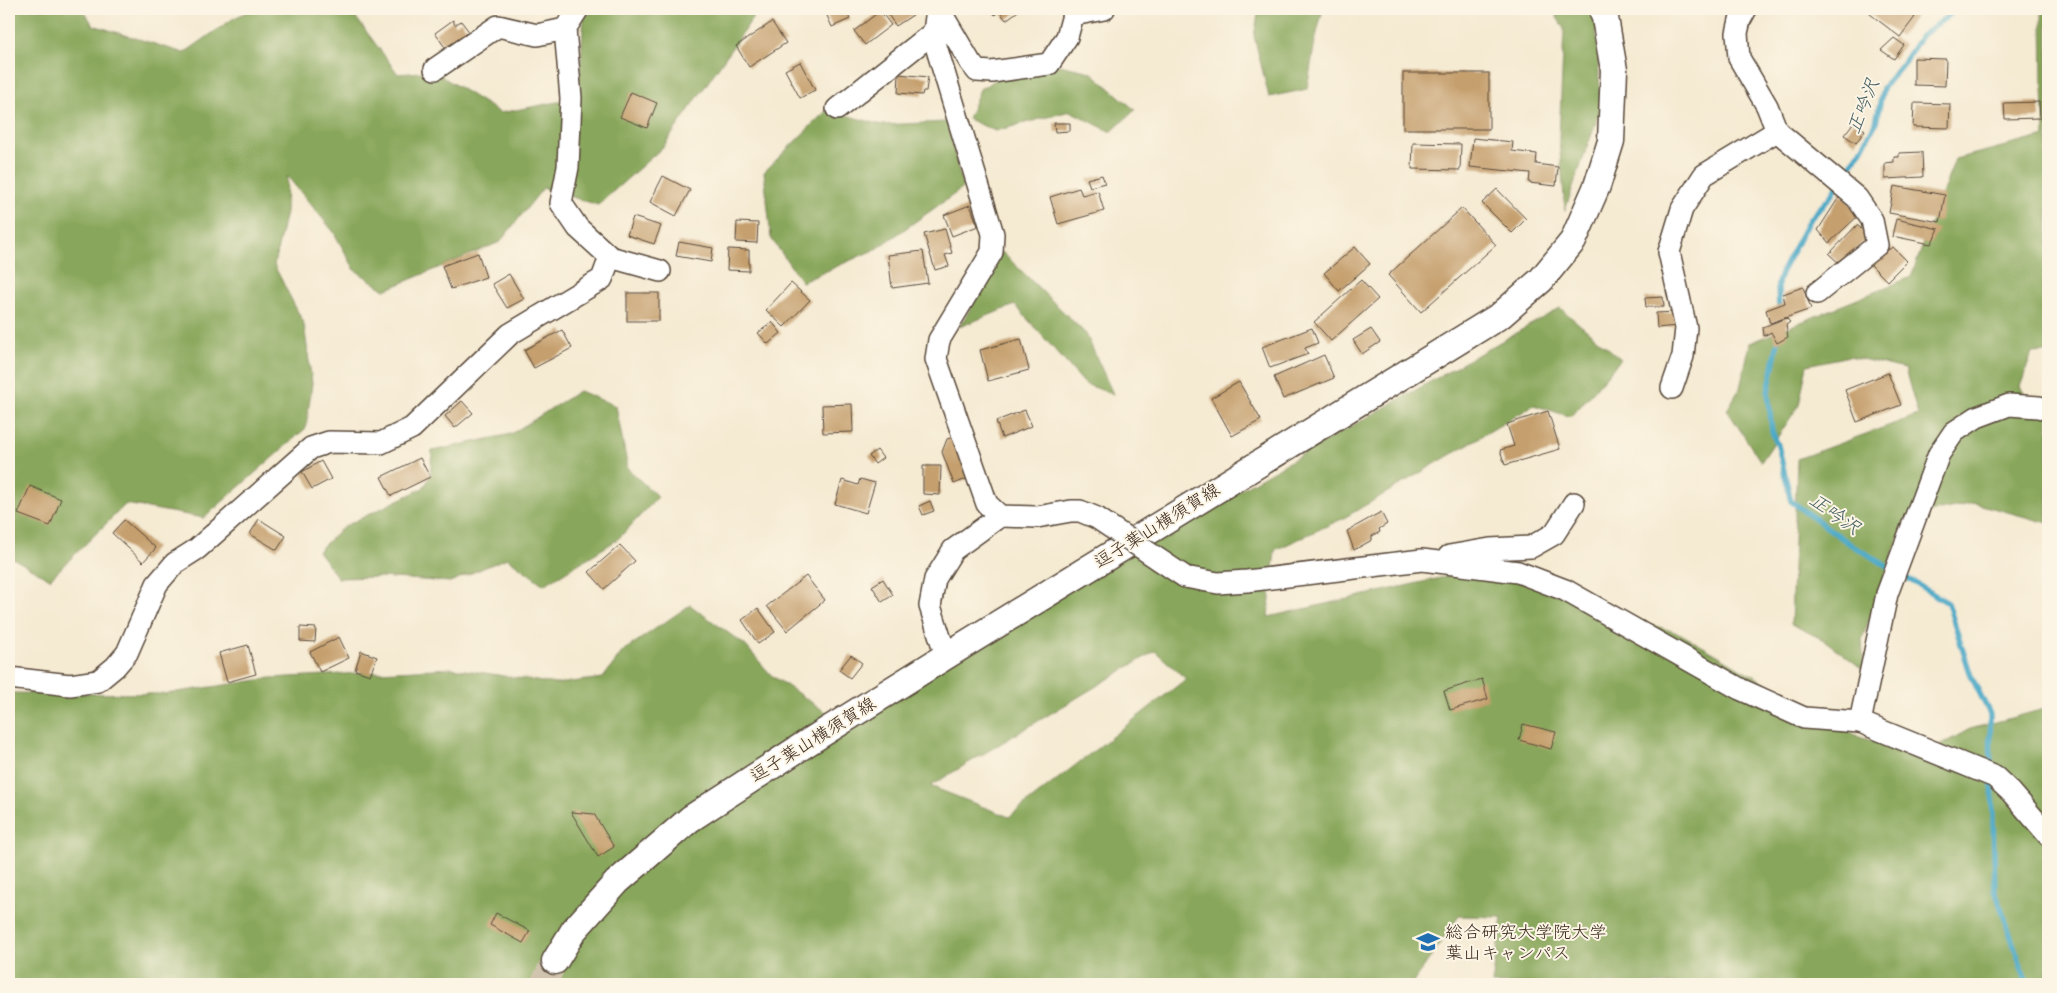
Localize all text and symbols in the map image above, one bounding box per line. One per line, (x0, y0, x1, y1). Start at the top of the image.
water label: 正吟沢 (1842, 75, 1884, 137)
street label: 逗子葉山横須賀線 (1090, 479, 1224, 573)
water label: 正吟沢 (1805, 489, 1865, 540)
street label: 逗子葉山横須賀線 (746, 693, 880, 787)
place label: 総合研究大学院大学 葉山キャンパス (1445, 922, 1607, 964)
school or university icon: 総合研究大学院大学 葉山キャンパス (1415, 929, 1441, 955)

